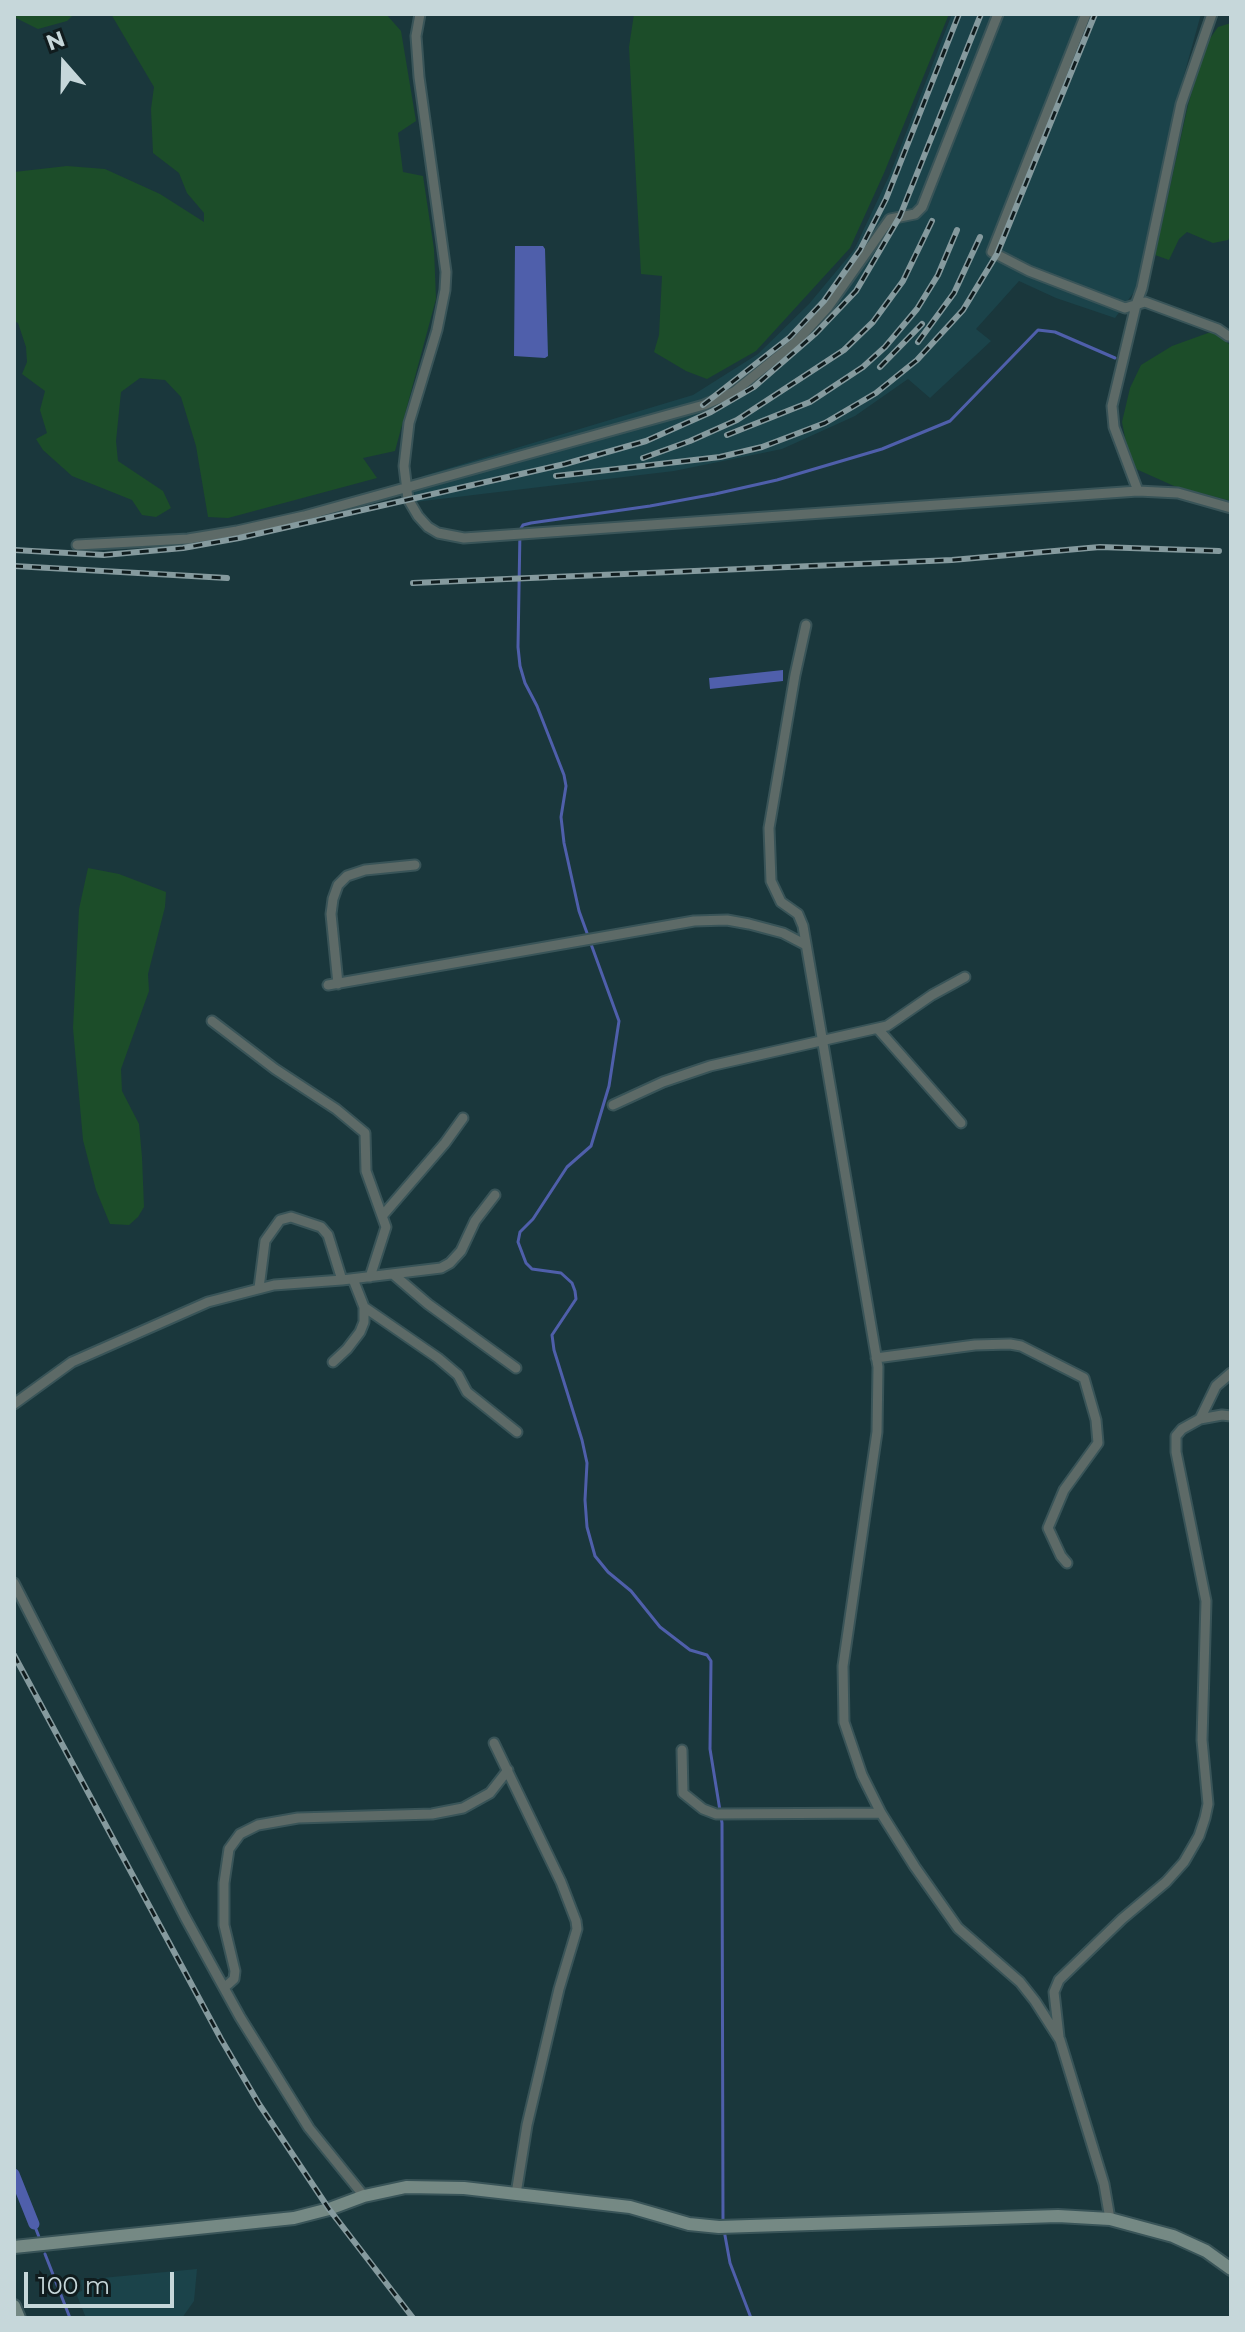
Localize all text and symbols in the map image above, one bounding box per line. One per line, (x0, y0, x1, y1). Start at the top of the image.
north arrow (24, 24, 104, 104)
text: N (43, 25, 69, 57)
scale bar (28, 2256, 178, 2306)
text: 100 m (38, 2271, 110, 2300)

